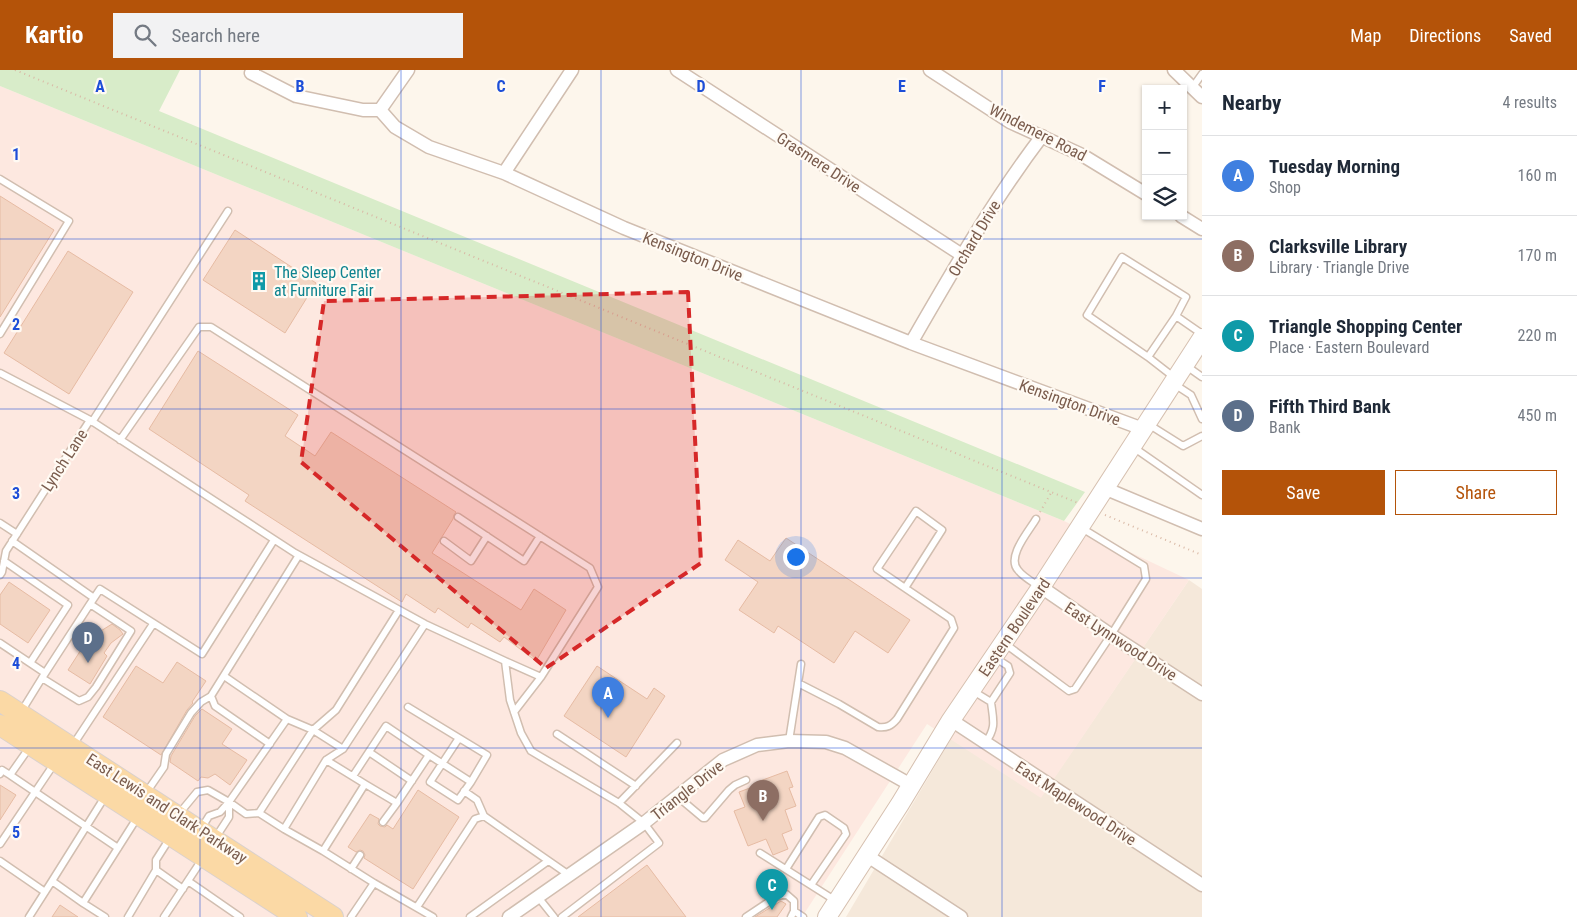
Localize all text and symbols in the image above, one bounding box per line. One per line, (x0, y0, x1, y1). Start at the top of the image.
search box (113, 13, 463, 58)
text: Kartio (25, 21, 83, 49)
icon: search (131, 21, 159, 49)
text: Search here (171, 24, 260, 47)
text: Map (1350, 25, 1381, 46)
text: Directions (1409, 25, 1481, 46)
text: Saved (1509, 25, 1552, 46)
text: A (95, 77, 105, 96)
text: B (296, 77, 305, 96)
text: C (496, 77, 506, 96)
text: D (696, 77, 706, 96)
text: E (898, 77, 906, 96)
text: F (1098, 77, 1106, 96)
map controls (1142, 85, 1187, 220)
button: + (1142, 85, 1187, 130)
text: Nearby (1222, 91, 1281, 115)
text: 4 results (1502, 93, 1557, 112)
street label: Windemere Road (986, 100, 1090, 165)
street label: Grasmere Drive (773, 128, 864, 197)
button: − (1142, 130, 1187, 175)
text: 1 (12, 145, 20, 164)
text: Tuesday Morning (1269, 155, 1400, 178)
text: A (1233, 166, 1243, 185)
text: 160 m (1518, 166, 1557, 185)
button: layers (1142, 175, 1187, 220)
text: Shop (1269, 178, 1301, 197)
street label: Orchard Drive (944, 197, 1005, 280)
street label: Kensington Drive (640, 228, 746, 285)
text: Clarksville Library (1269, 235, 1407, 258)
text: B (1234, 246, 1242, 265)
text: 170 m (1518, 246, 1557, 265)
text: Library · Triangle Drive (1269, 258, 1409, 277)
place label: The Sleep Center at Furniture Fair (274, 263, 381, 300)
building icon: The Sleep Center at Furniture Fair (248, 270, 270, 292)
text: 2 (12, 315, 20, 334)
text: Triangle Shopping Center (1269, 315, 1462, 338)
text: C (1233, 326, 1243, 345)
text: 220 m (1518, 326, 1557, 345)
text: Place · Eastern Boulevard (1269, 338, 1429, 357)
street label: Kensington Drive (1017, 375, 1123, 430)
text: Fifth Third Bank (1269, 395, 1390, 418)
text: D (1233, 406, 1243, 425)
text: 450 m (1518, 406, 1557, 425)
text: Bank (1269, 418, 1300, 437)
street label: Lynch Lane (37, 426, 92, 495)
button: Save (1222, 470, 1385, 515)
button: Share (1395, 470, 1557, 515)
text: 3 (12, 484, 20, 503)
your location (783, 544, 809, 570)
street label: Eastern Boulevard (975, 575, 1054, 680)
street label: East Lynnwood Drive (1061, 598, 1180, 685)
pin: D (72, 622, 104, 663)
text: 4 (12, 654, 20, 673)
pin: A (592, 677, 624, 718)
street label: East Lewis and Clark Parkway (83, 749, 251, 868)
street label: Triangle Drive (647, 756, 727, 824)
street label: East Maplewood Drive (1012, 757, 1140, 850)
pin: B (747, 780, 779, 821)
text: 5 (12, 823, 20, 842)
pin: C (756, 869, 788, 910)

